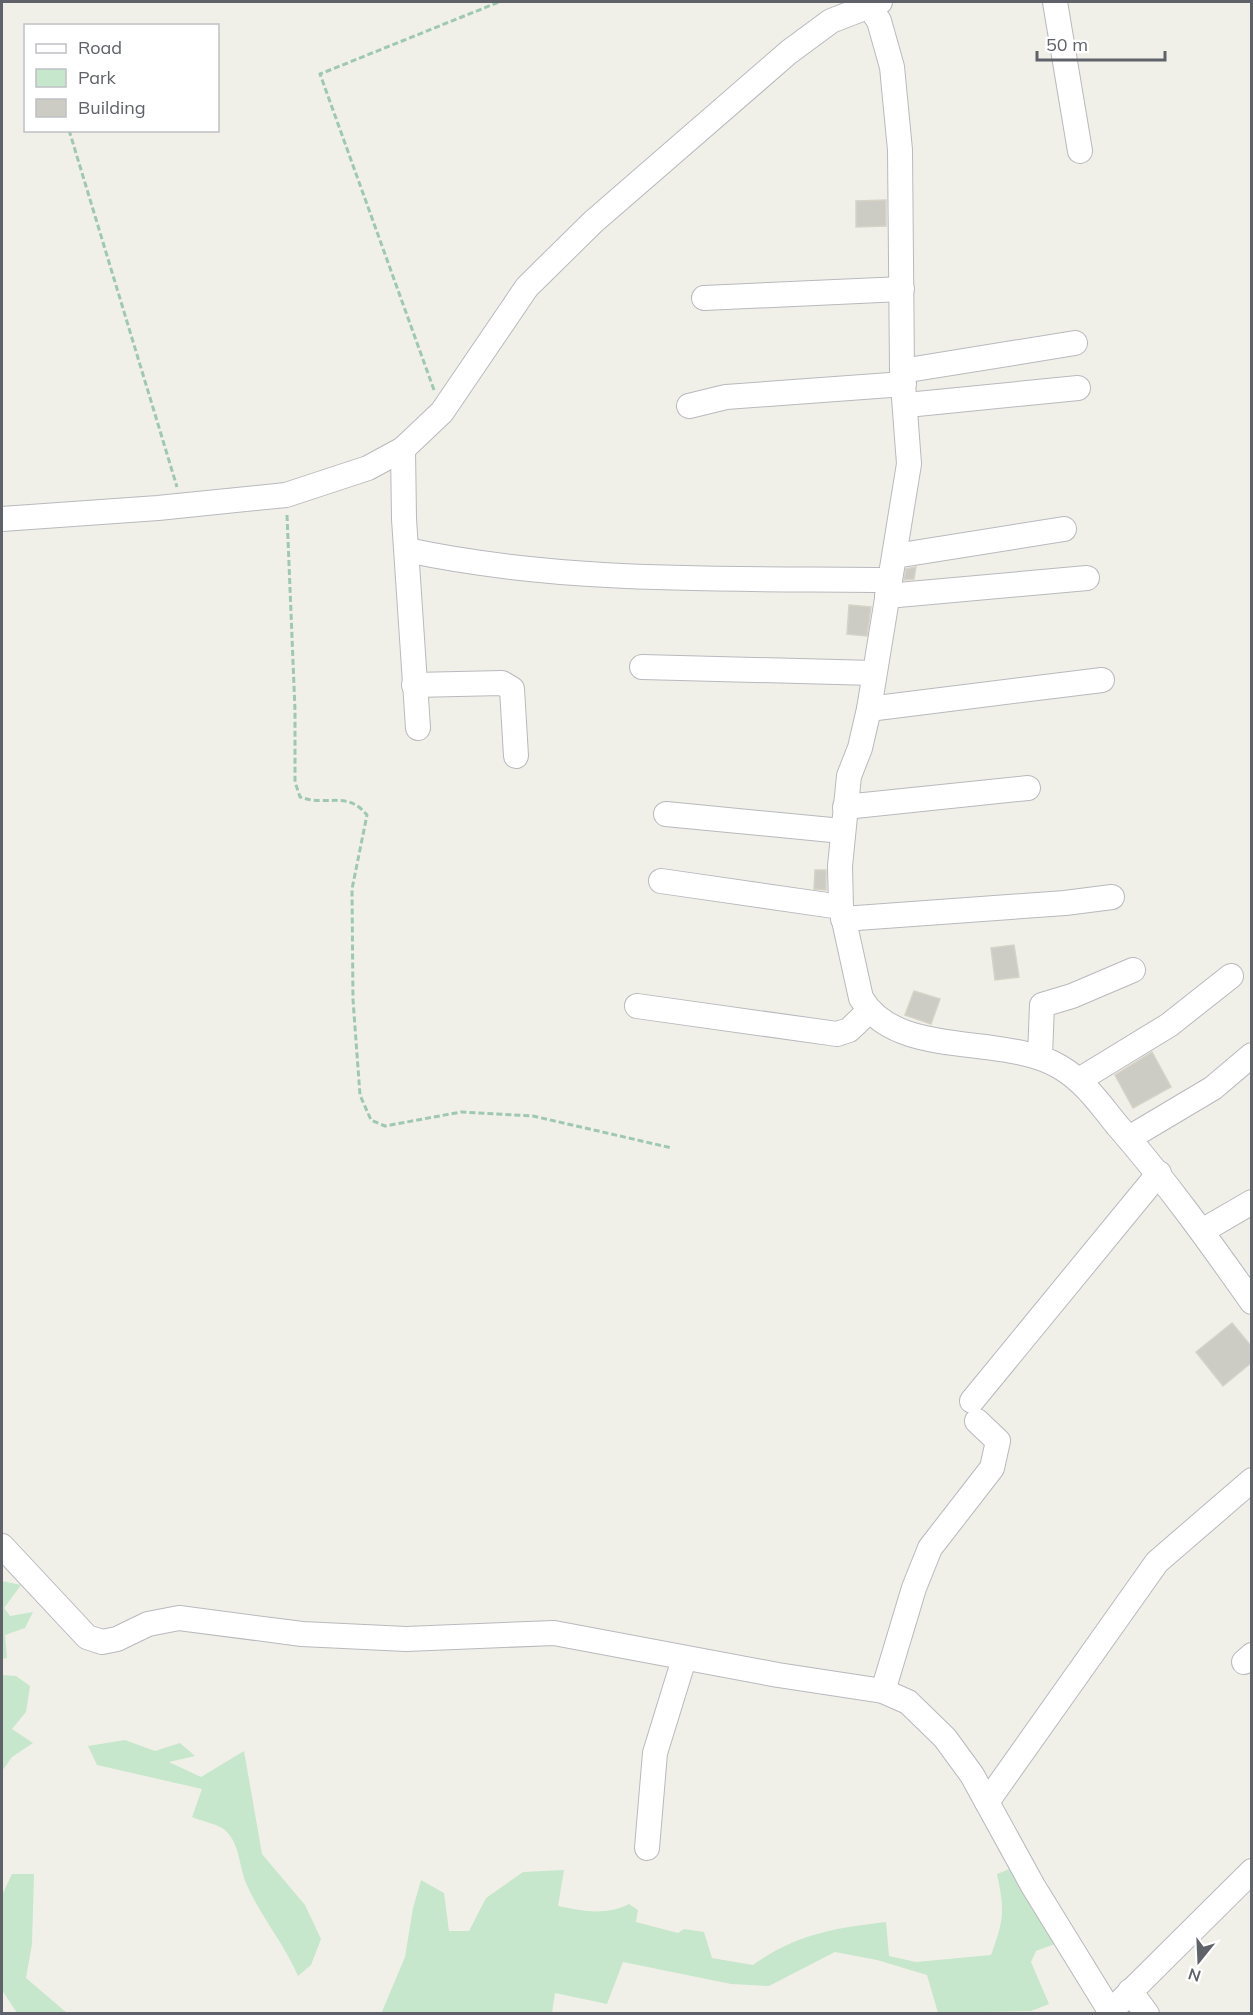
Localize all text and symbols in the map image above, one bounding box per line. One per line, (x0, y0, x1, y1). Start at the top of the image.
legend (24, 24, 219, 132)
scale bar (1037, 24, 1164, 62)
text: 50 m (1046, 33, 1088, 56)
text: Road (78, 36, 122, 59)
text: Park (78, 66, 117, 89)
text: Building (78, 96, 146, 119)
north arrow (1169, 1931, 1229, 1991)
text: N (1186, 1964, 1203, 1987)

